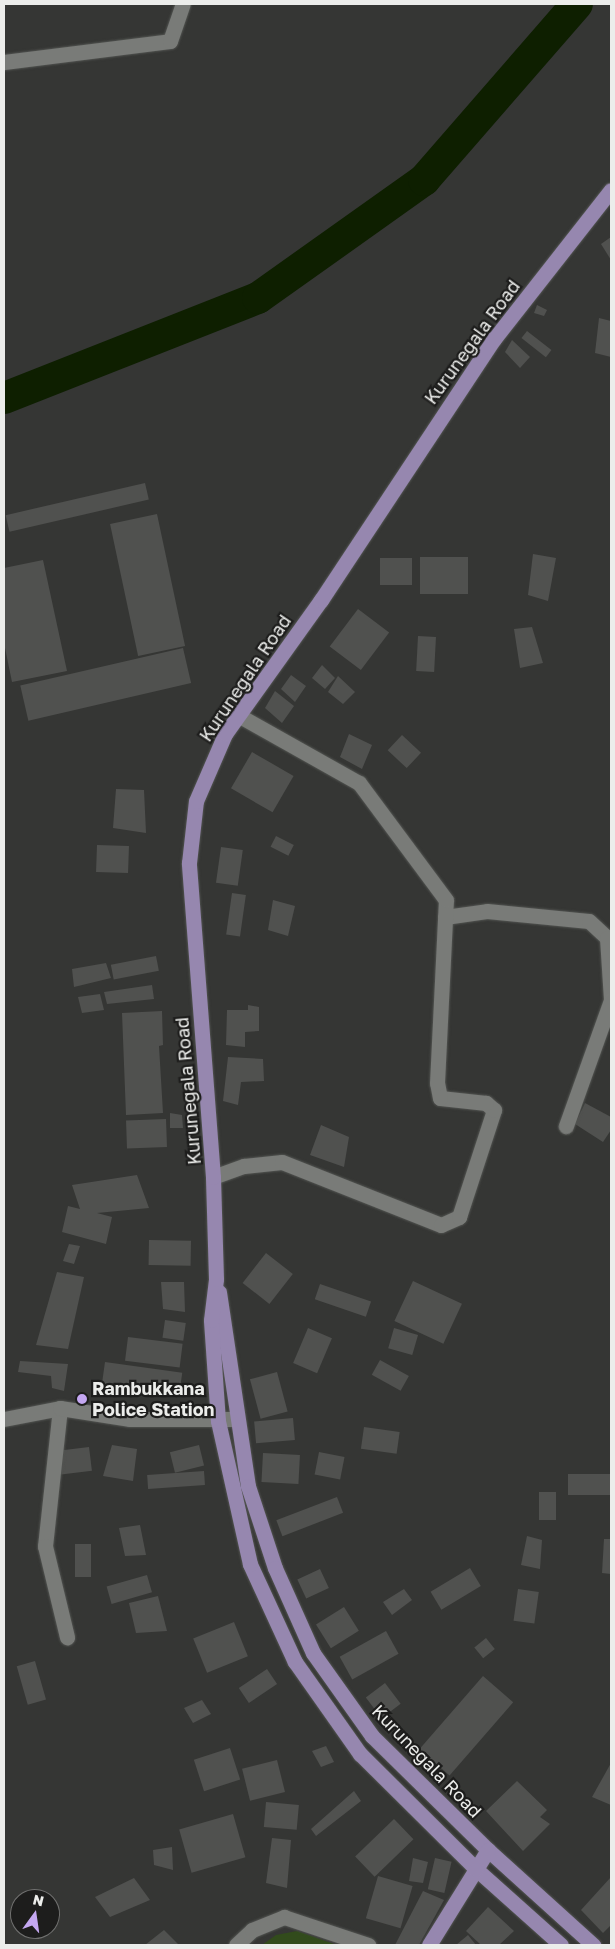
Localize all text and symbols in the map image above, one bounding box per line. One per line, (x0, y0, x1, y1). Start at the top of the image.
street label: Kurunegala Road (420, 276, 524, 408)
street label: Kurunegala Road (195, 611, 295, 745)
street label: Kurunegala Road (171, 1016, 205, 1166)
place label: Rambukkana Police Station (92, 1378, 214, 1420)
marker: Rambukkana Police Station (76, 1393, 88, 1405)
street label: Kurunegala Road (368, 1700, 486, 1822)
north arrow (10, 1889, 60, 1939)
text: N (31, 1890, 46, 1909)

